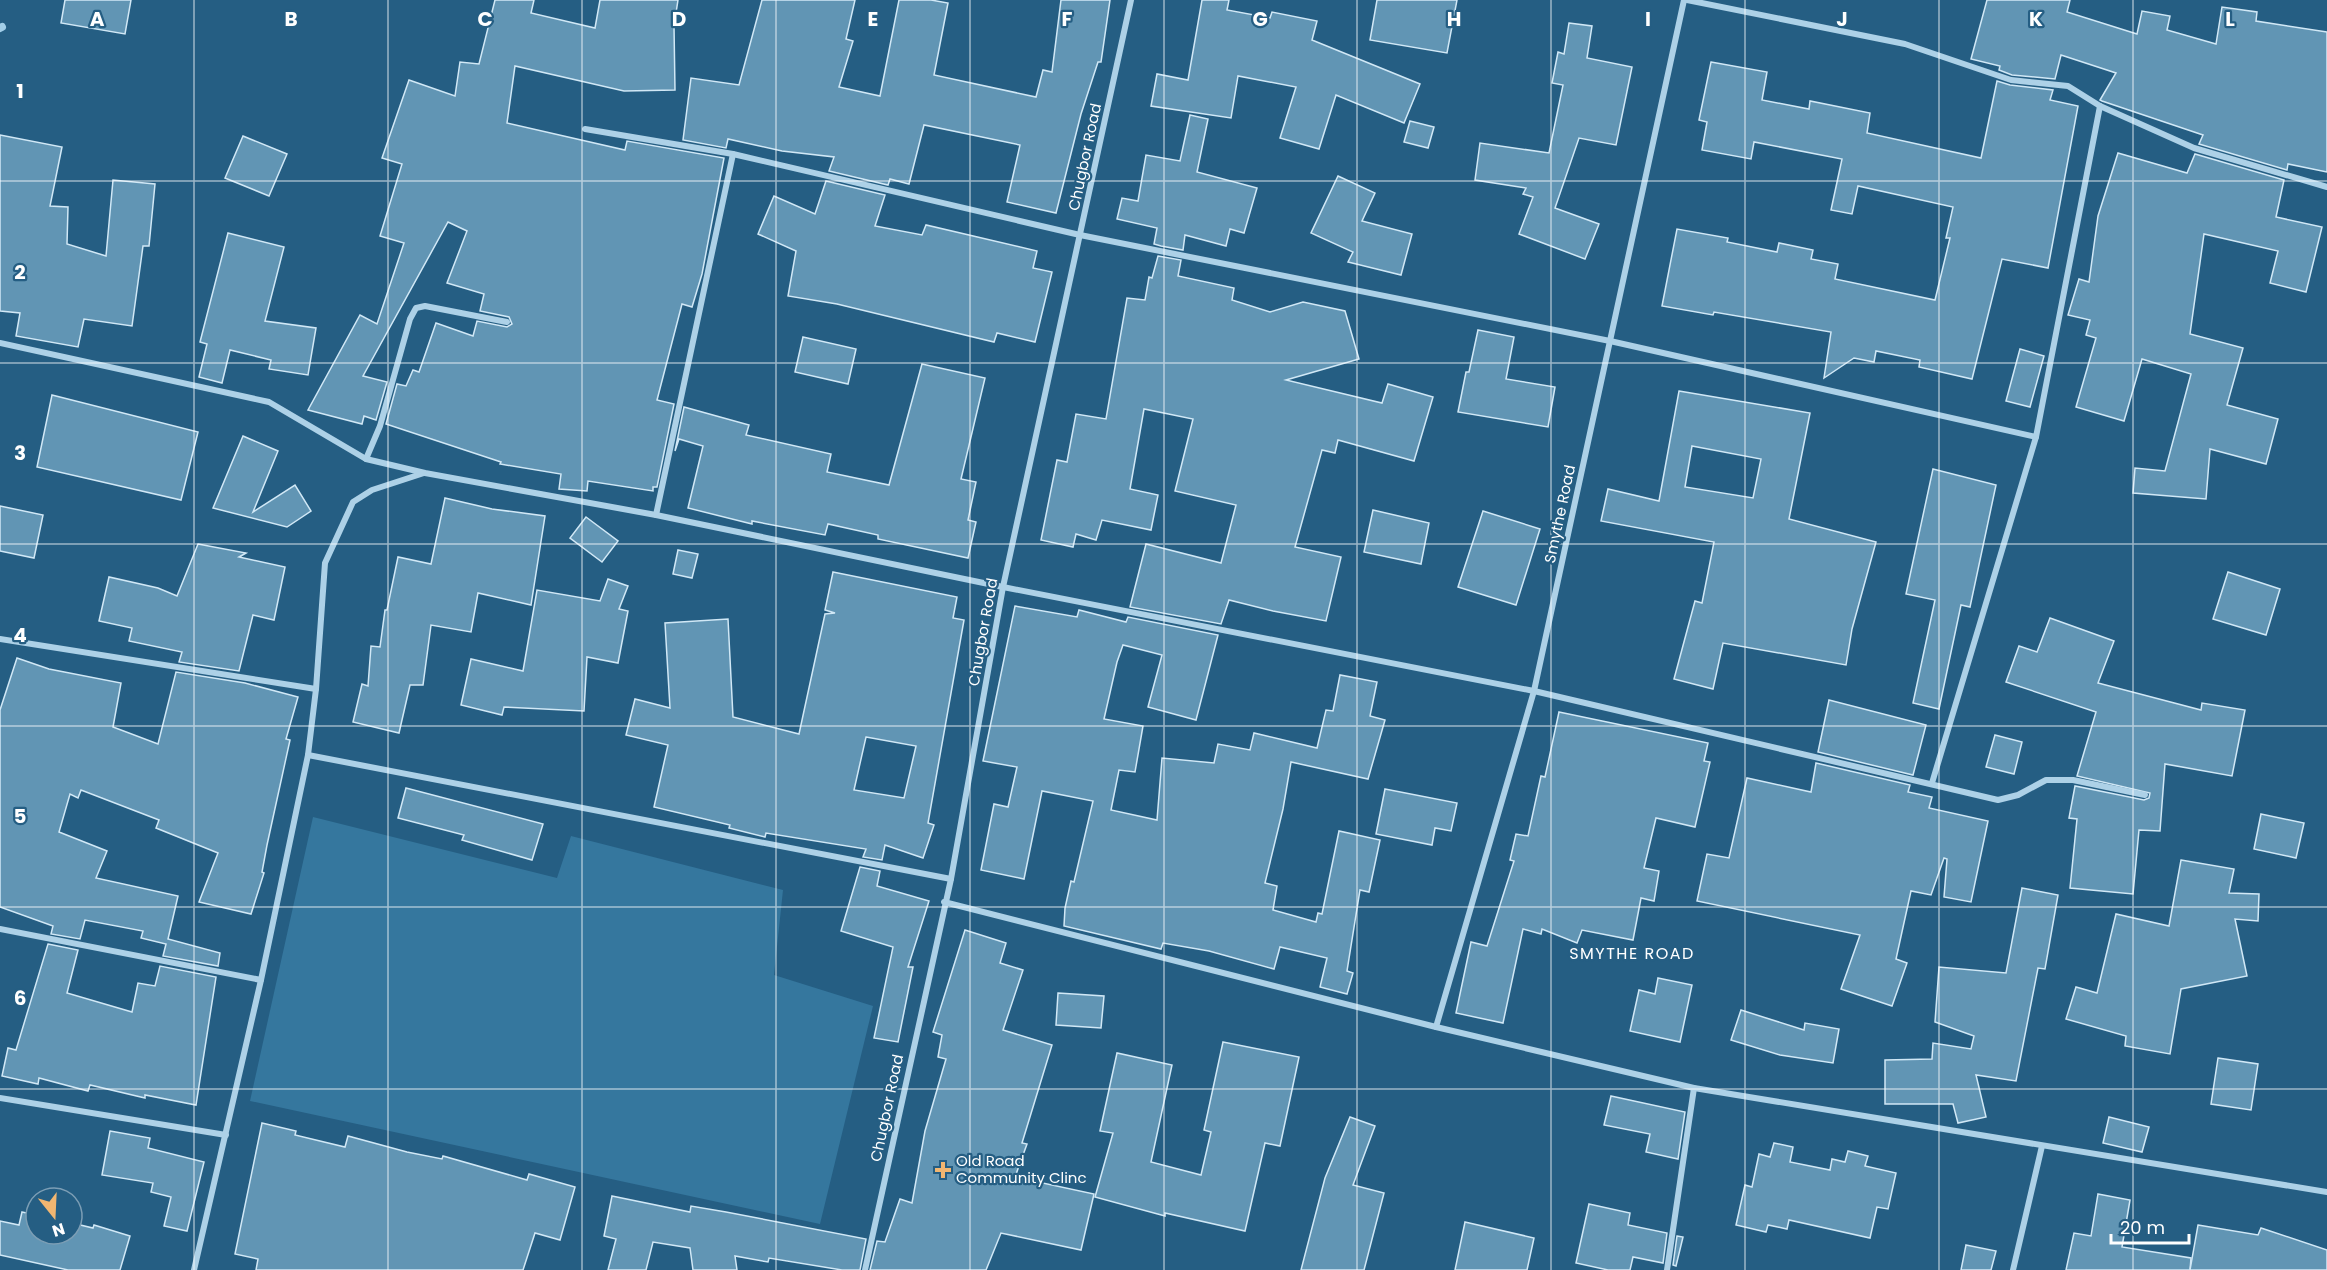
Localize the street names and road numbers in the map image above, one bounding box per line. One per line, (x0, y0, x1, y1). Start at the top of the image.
street label: Chugbor Road (1063, 101, 1106, 213)
street label: Smythe Road (1539, 463, 1580, 565)
street label: Chugbor Road (963, 576, 1002, 688)
street label: Chugbor Road (865, 1052, 908, 1164)

